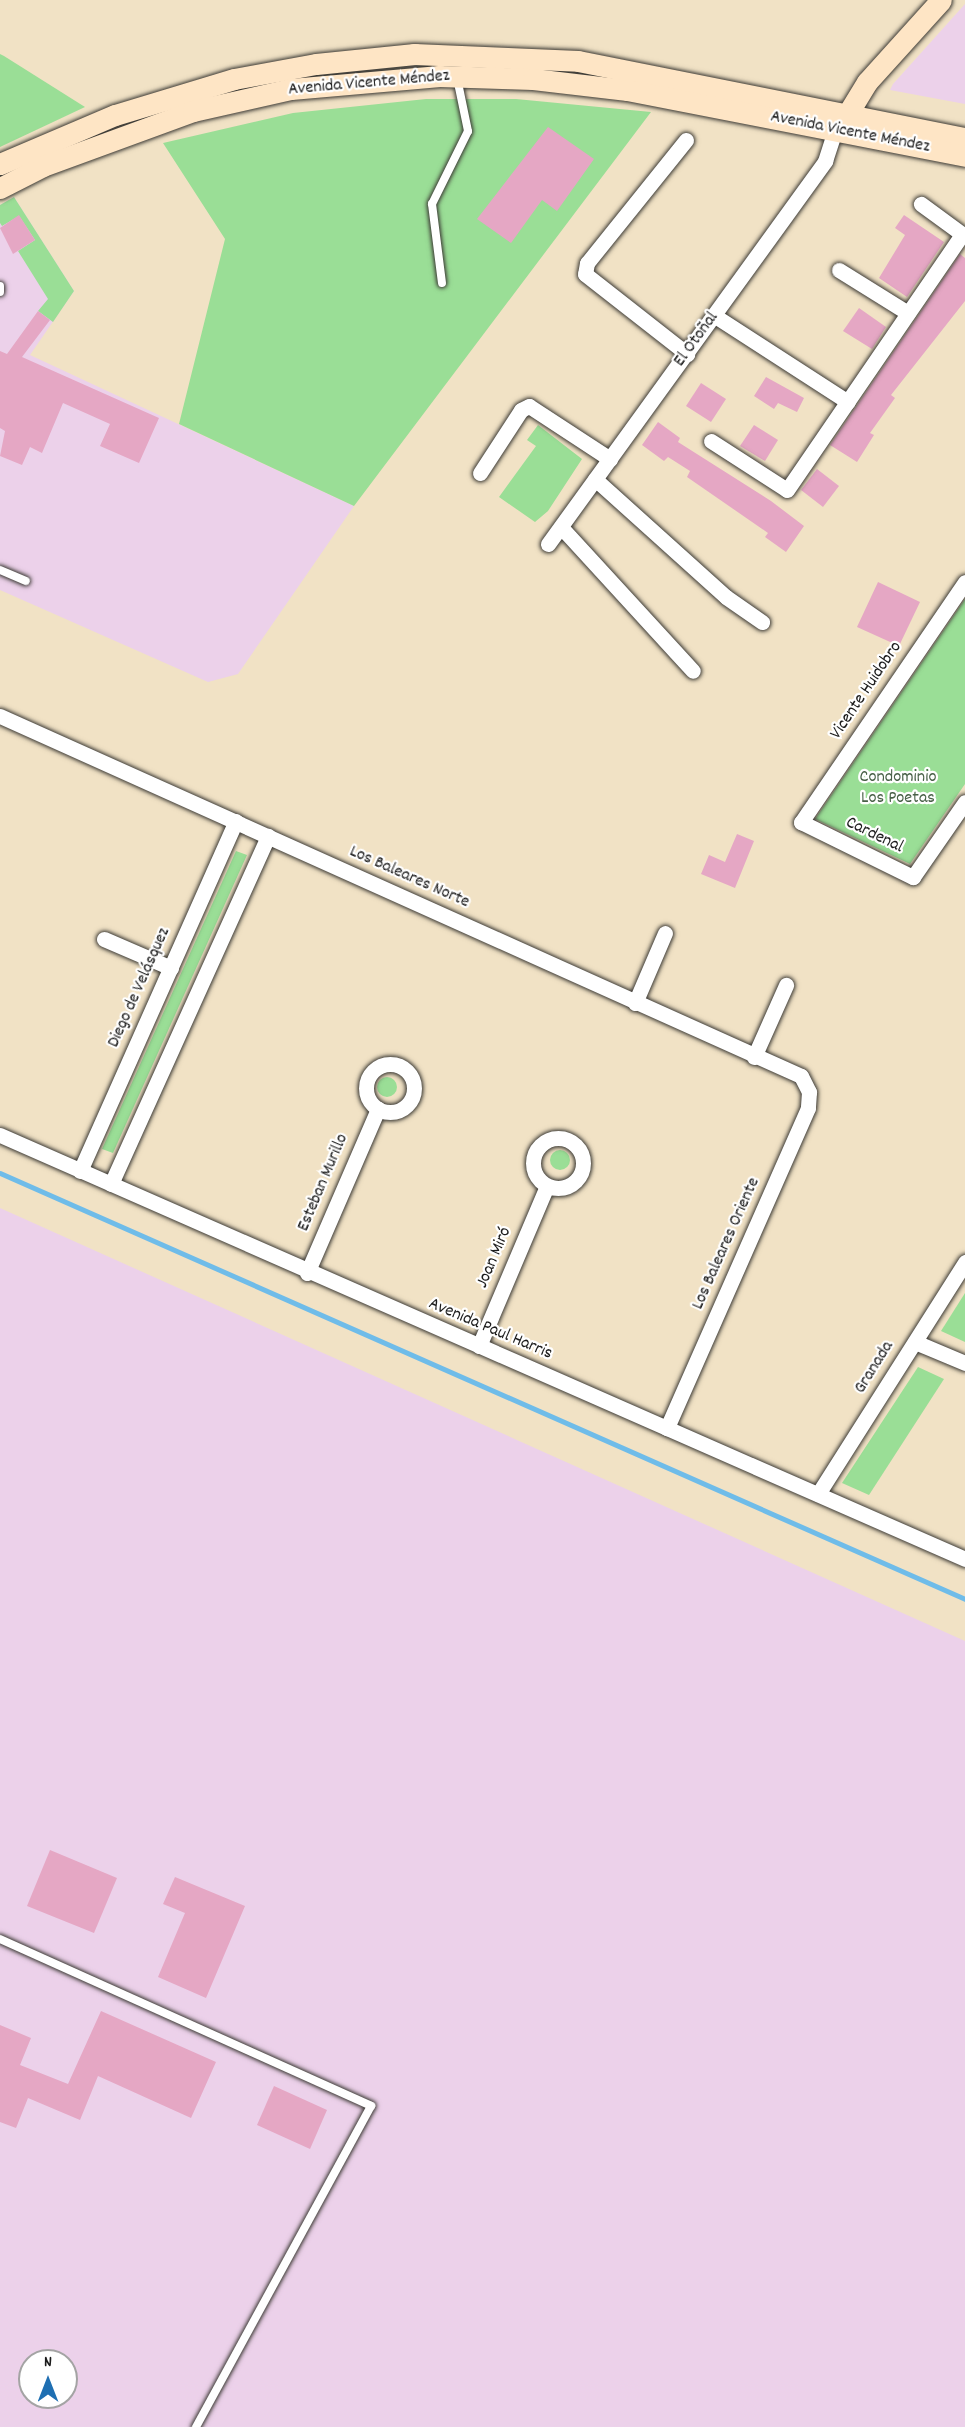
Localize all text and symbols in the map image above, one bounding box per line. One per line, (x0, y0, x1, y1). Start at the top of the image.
street label: Avenida Vicente Méndez (287, 66, 451, 102)
street label: Avenida Vicente Méndez (769, 107, 931, 159)
street label: El Otoñal (670, 308, 724, 372)
street label: Vicente Huidobro (826, 638, 908, 744)
park label: Condominio Los Poetas (860, 768, 936, 810)
street label: Cardenal (842, 813, 906, 859)
street label: Los Baleares Norte (346, 842, 472, 914)
street label: Diego de Velásquez (104, 925, 176, 1051)
street label: Esteban Murillo (294, 1131, 354, 1235)
street label: Los Baleares Oriente (688, 1175, 766, 1313)
street label: Joan Miró (473, 1224, 517, 1292)
street label: Avenida Paul Harris (425, 1294, 555, 1366)
street label: Granada (851, 1338, 899, 1398)
north arrow (18, 2349, 78, 2409)
text: N (44, 2351, 52, 2374)

